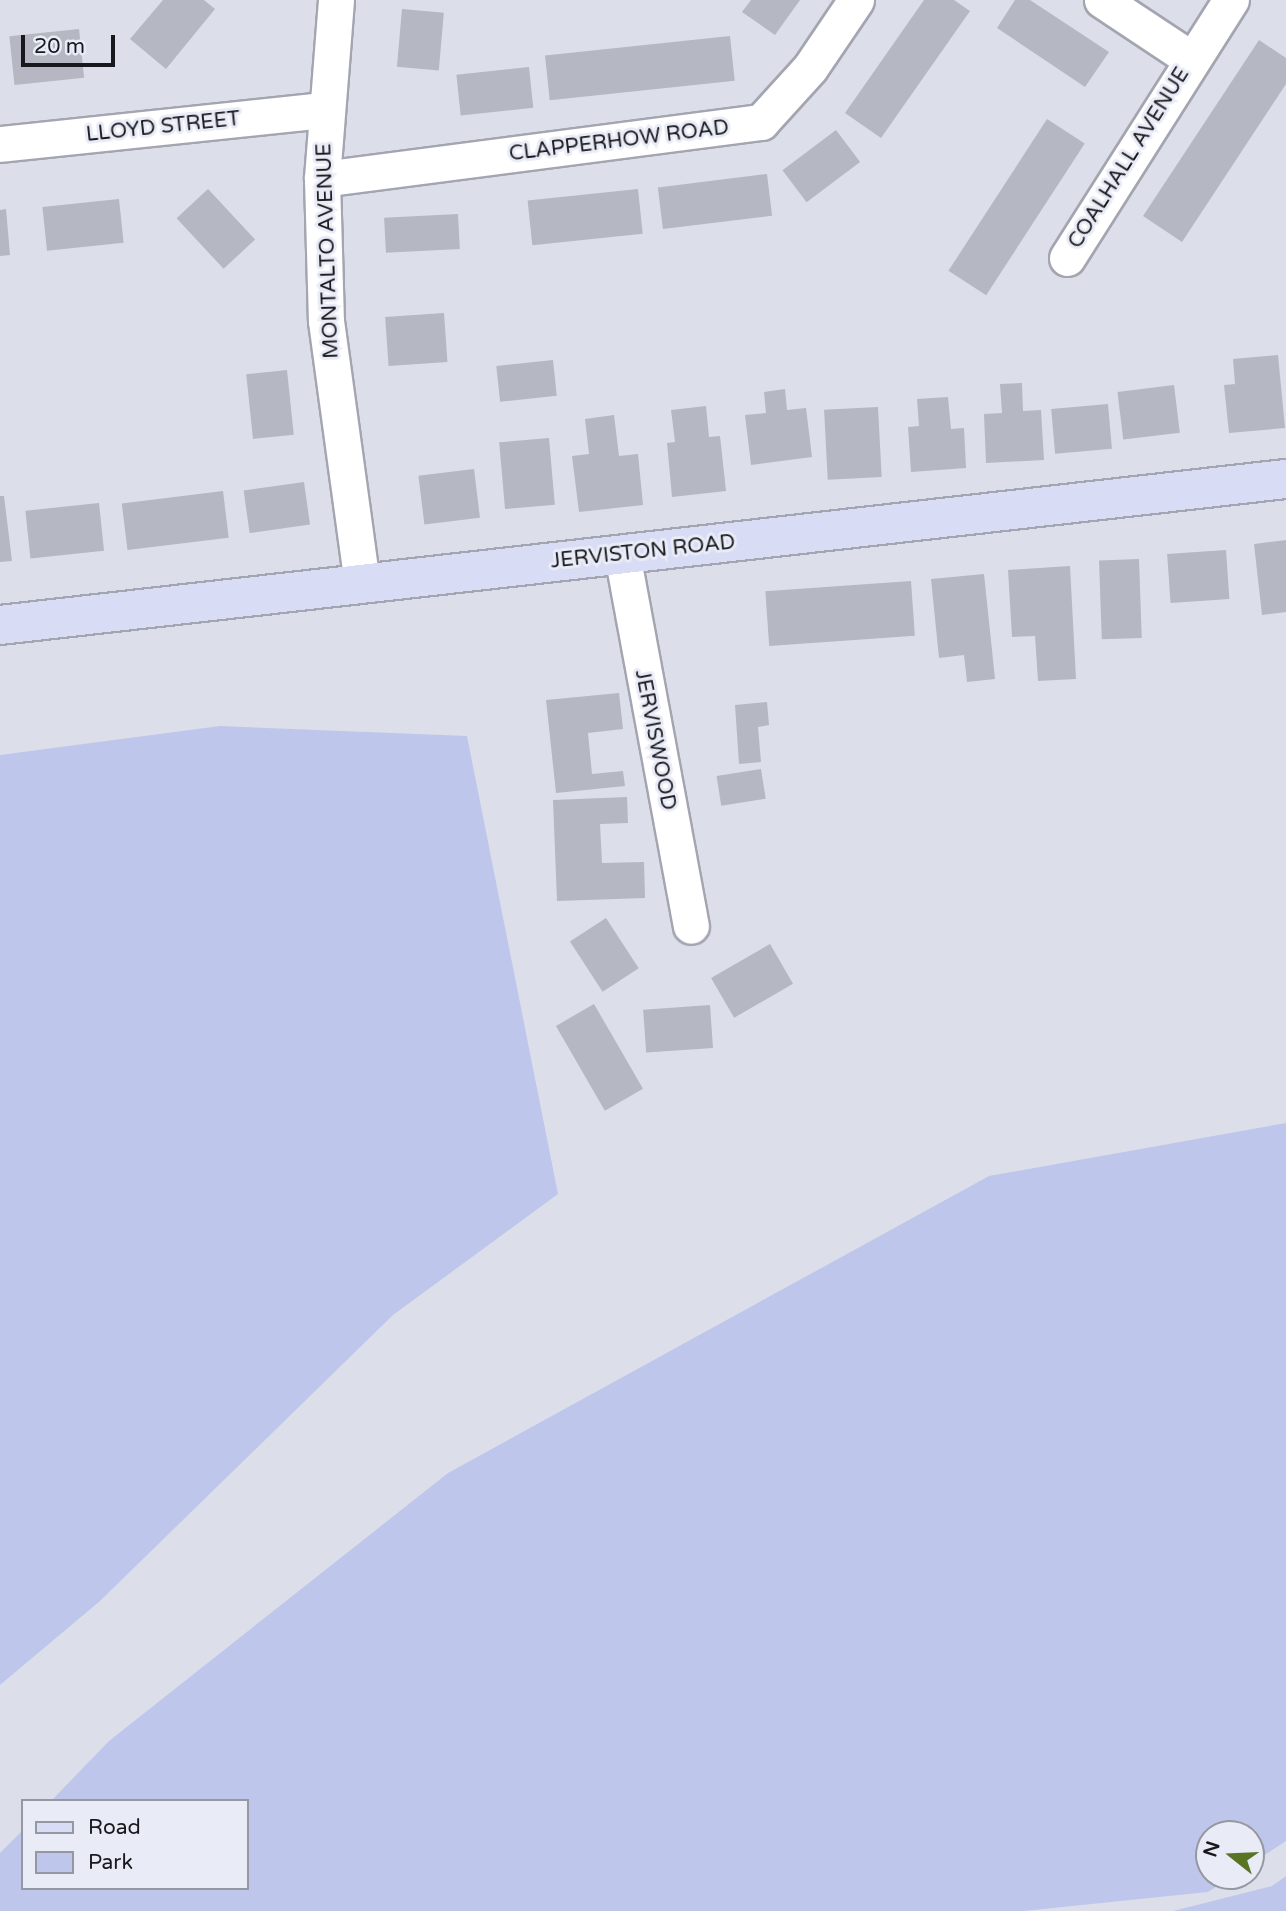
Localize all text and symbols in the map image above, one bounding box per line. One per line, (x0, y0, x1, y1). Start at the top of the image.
scale bar (24, 21, 119, 65)
text: 20 m (34, 34, 85, 59)
street label: COALHALL AVENUE (1063, 63, 1195, 253)
street label: LLOYD STREET (85, 106, 241, 148)
street label: CLAPPERHOW ROAD (508, 115, 730, 167)
street label: MONTALTO AVENUE (312, 143, 344, 359)
street label: JERVISTON ROAD (549, 530, 737, 574)
street label: JERVISWOOD (629, 668, 681, 812)
legend (21, 1799, 248, 1890)
text: Road (88, 1815, 141, 1840)
north arrow (1195, 1820, 1265, 1890)
text: N (1199, 1838, 1225, 1860)
text: Park (88, 1850, 133, 1875)

